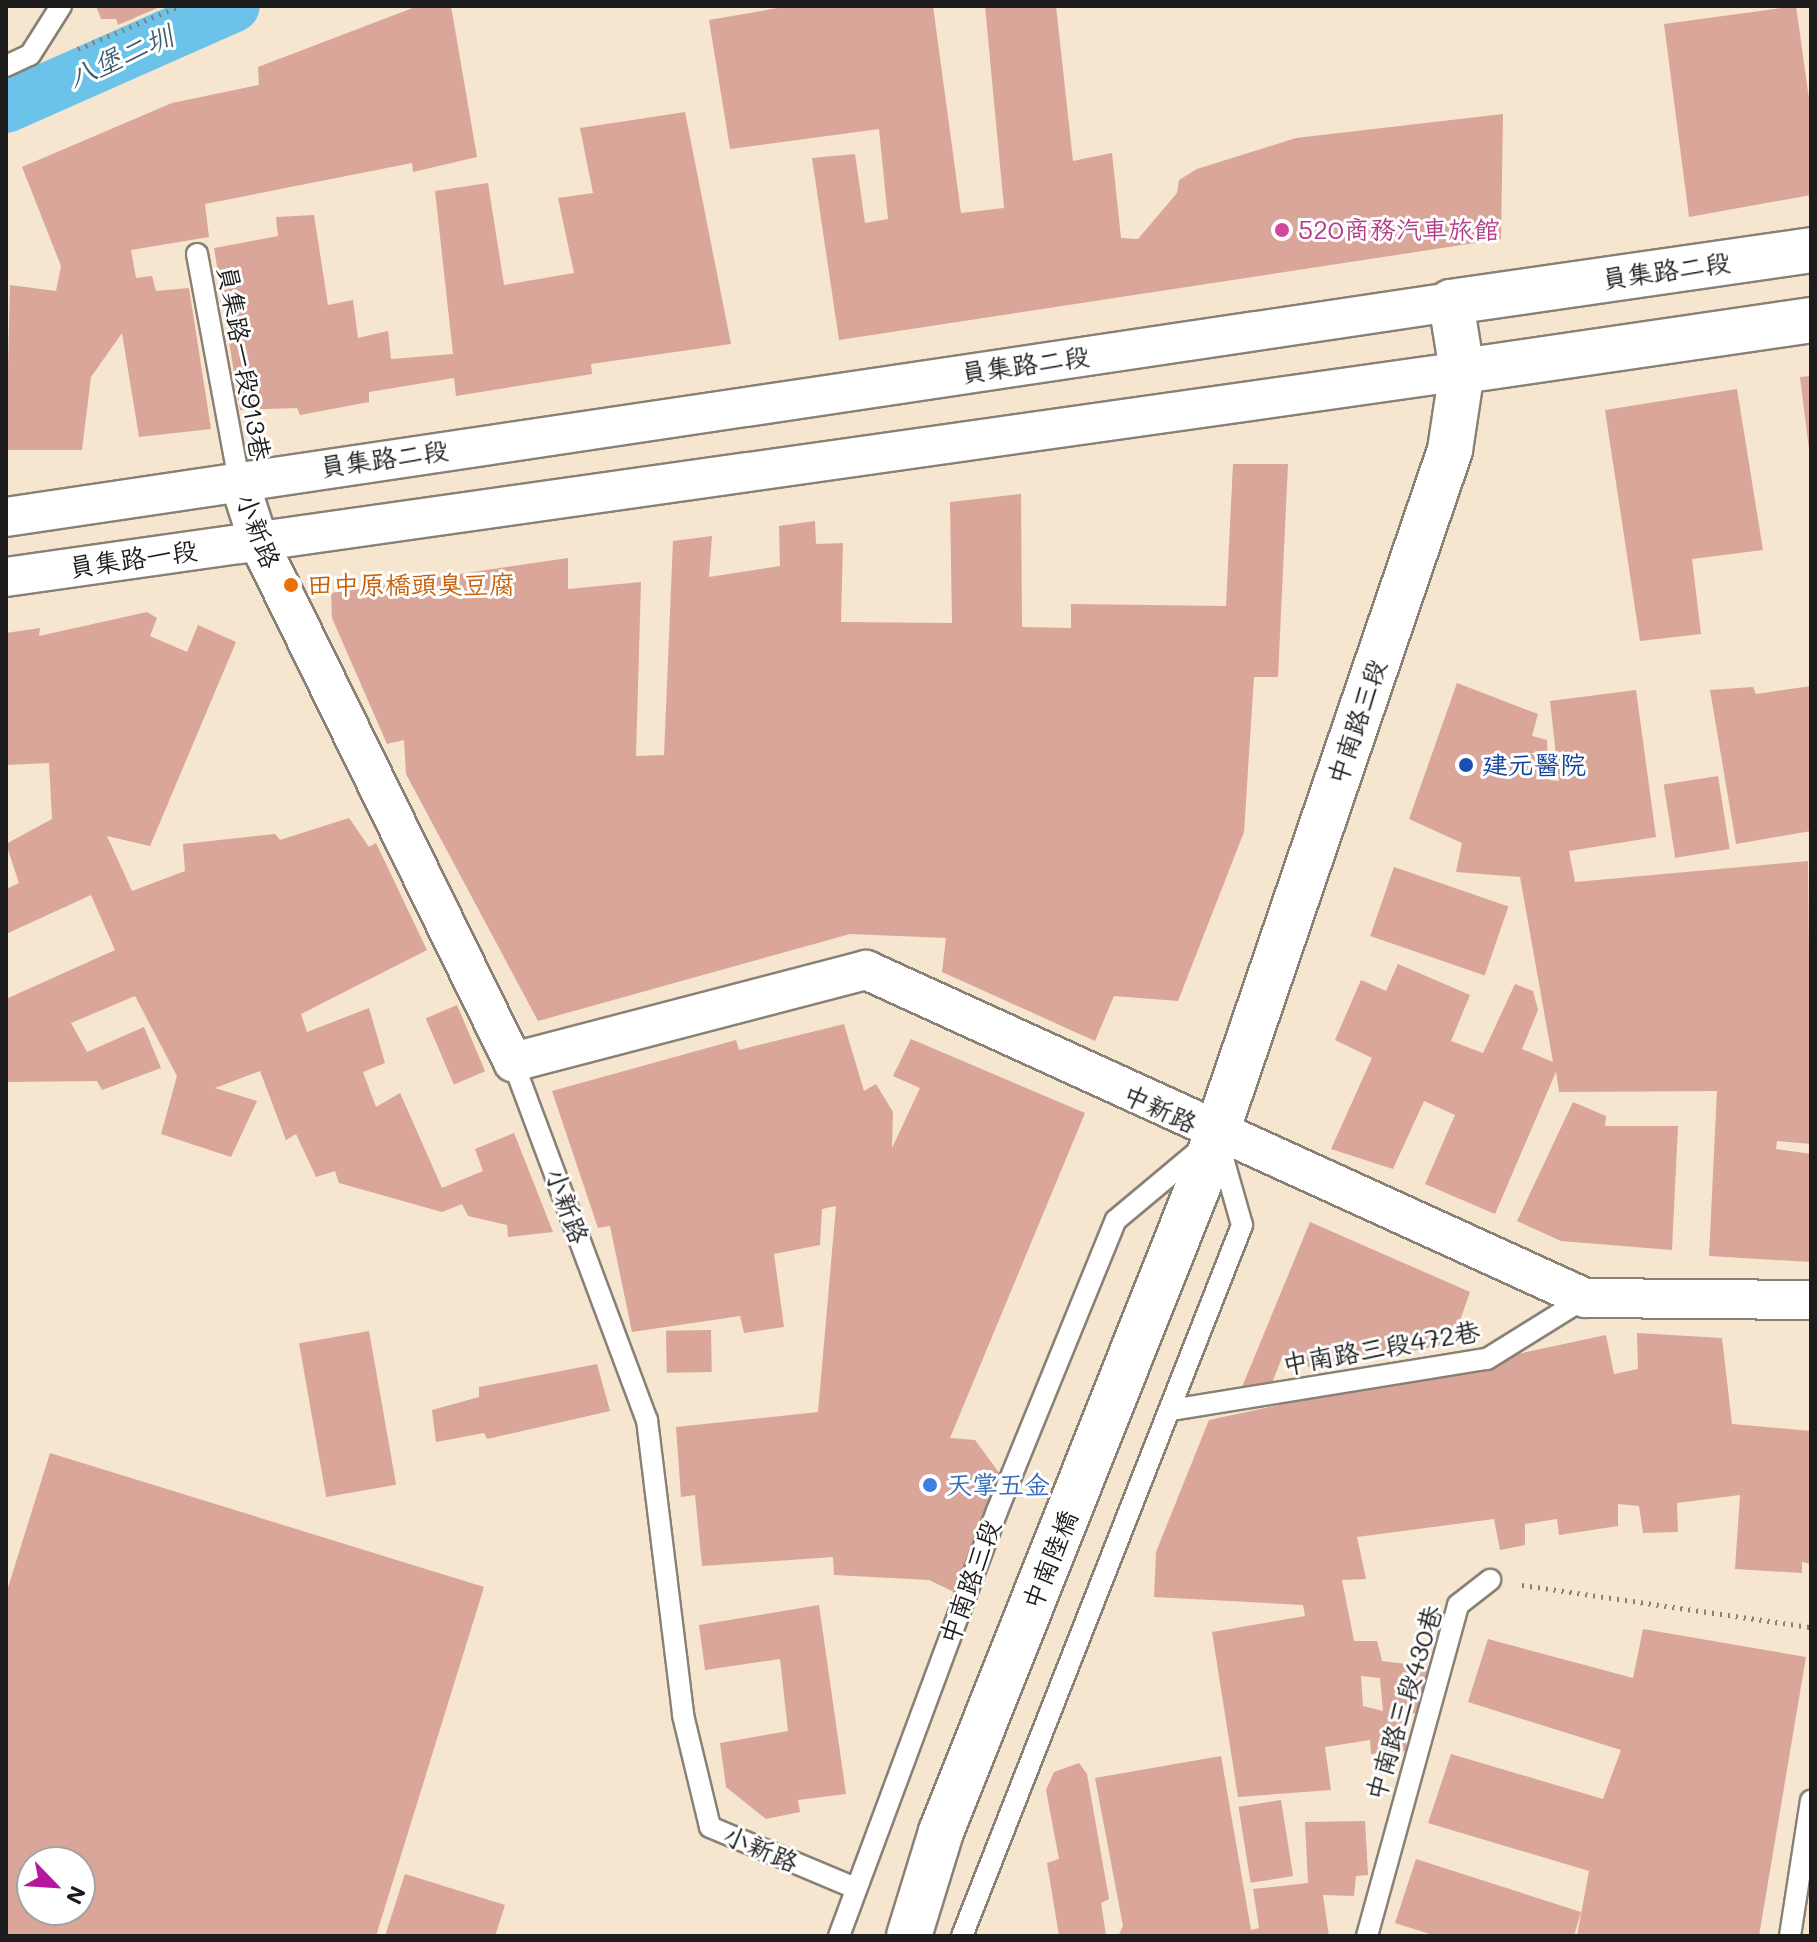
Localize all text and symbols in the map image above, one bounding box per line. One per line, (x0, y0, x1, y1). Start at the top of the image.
water label: 八堡二圳 (62, 18, 178, 94)
place label: 520商務汽車旅館 (1298, 214, 1500, 246)
marker: 520商務汽車旅館 (1273, 221, 1291, 239)
street label: 員集路二段 (1599, 247, 1733, 295)
street label: 員集路一段913巷 (211, 263, 277, 463)
street label: 員集路二段 (958, 341, 1092, 389)
street label: 員集路二段 (317, 435, 451, 483)
street label: 小新路 (229, 489, 287, 573)
street label: 員集路一段 (66, 535, 200, 583)
place label: 田中原橋頭臭豆腐 (307, 569, 515, 601)
marker: 田中原橋頭臭豆腐 (282, 576, 300, 594)
street label: 中南路三段 (1321, 655, 1393, 789)
place label: 建元醫院 (1482, 749, 1586, 781)
marker: 建元醫院 (1457, 756, 1475, 774)
street label: 中新路 (1118, 1078, 1202, 1140)
street label: 小新路 (539, 1164, 595, 1248)
street label: 中南路三段472巷 (1280, 1315, 1482, 1381)
place label: 天掌五金 (946, 1469, 1050, 1501)
marker: 天掌五金 (921, 1476, 939, 1494)
street label: 中南陸橋 (1016, 1506, 1084, 1614)
street label: 中南路三段 (933, 1516, 1007, 1648)
street label: 中南路三段430巷 (1359, 1602, 1449, 1804)
street label: 小新路 (719, 1819, 803, 1879)
north arrow (16, 1846, 96, 1926)
text: N (60, 1882, 93, 1909)

